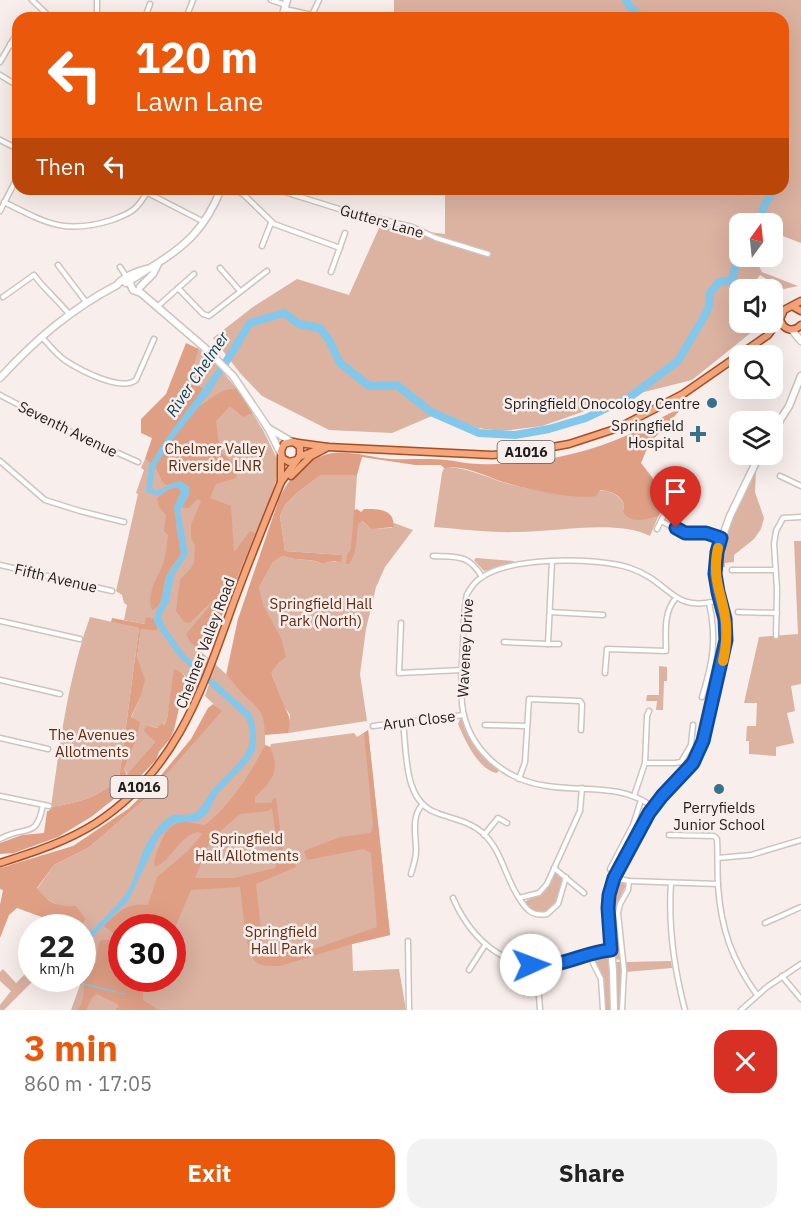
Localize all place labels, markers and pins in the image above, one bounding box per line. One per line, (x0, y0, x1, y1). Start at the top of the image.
place label: Springfield Onocology Centre (504, 394, 700, 413)
marker: Springfield Onocology Centre (705, 396, 719, 410)
place label: Springfield Hospital (611, 416, 684, 452)
marker: Springfield Hospital (689, 425, 707, 443)
pin (650, 466, 701, 528)
marker: Perryfields Junior School (712, 782, 726, 796)
place label: Perryfields Junior School (673, 798, 765, 834)

